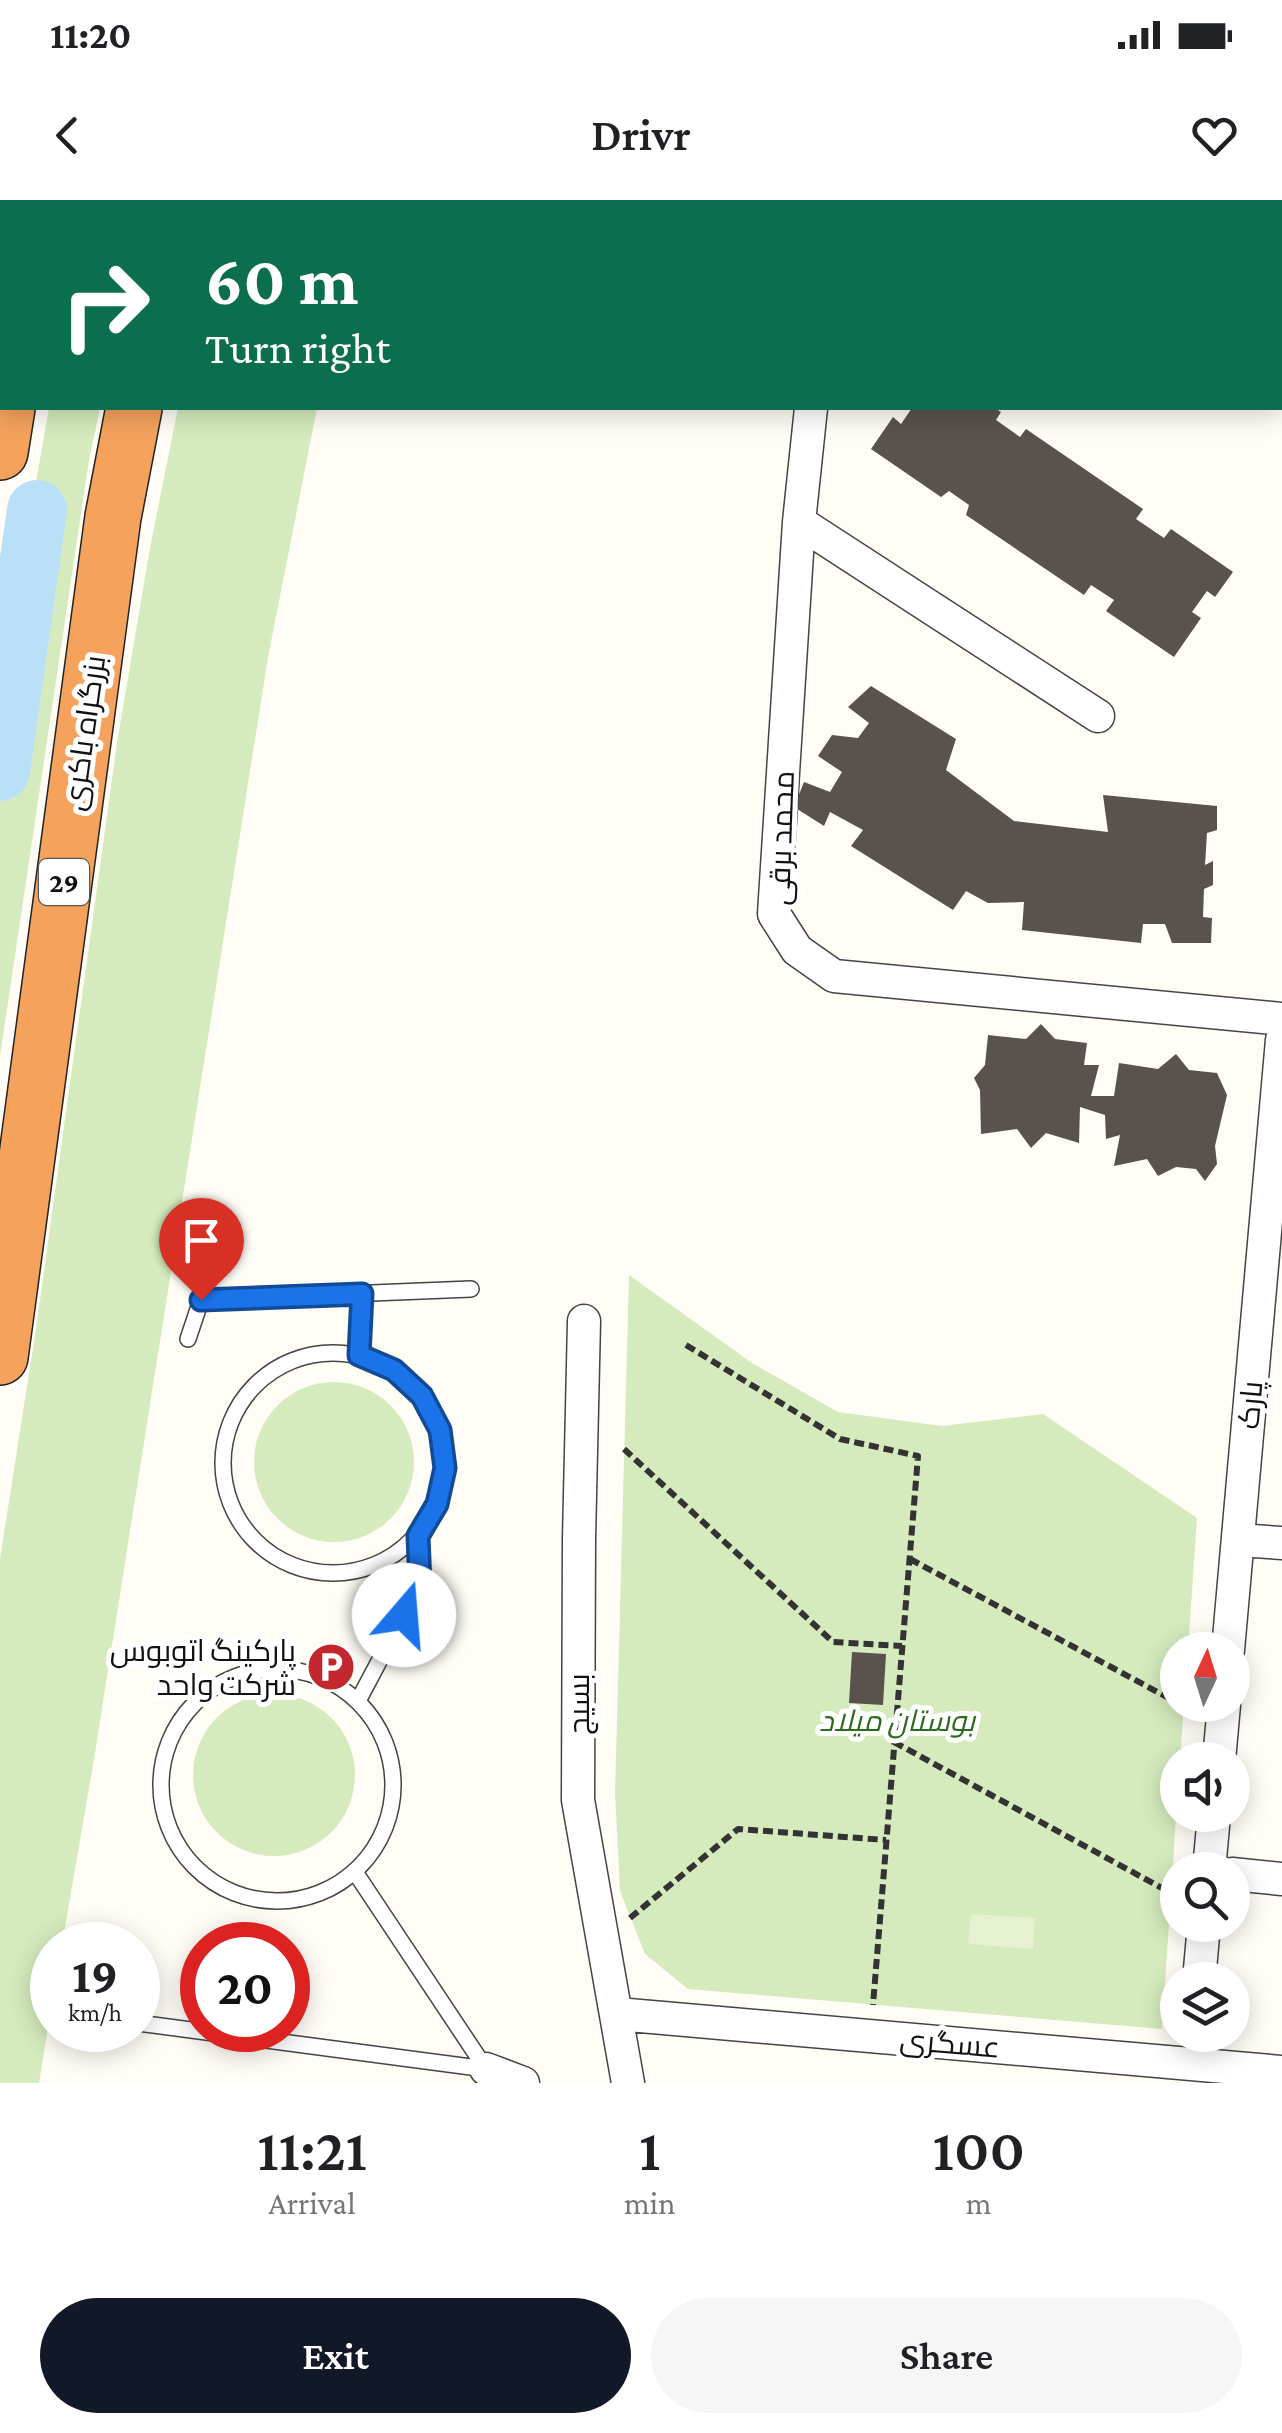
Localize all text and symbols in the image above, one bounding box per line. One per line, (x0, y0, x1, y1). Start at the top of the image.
text: 11:20 (50, 14, 131, 56)
icon: back (40, 108, 95, 163)
icon: heart (1187, 108, 1242, 163)
text: Drivr (591, 110, 691, 160)
icon: right (40, 240, 170, 370)
text: 60 m (205, 241, 358, 319)
text: Turn right (205, 323, 390, 373)
street label: بزرگراه باکری (57, 653, 112, 813)
street label: محمد برقی (762, 770, 802, 906)
road number: 29 (39, 859, 89, 905)
pin (159, 1198, 244, 1301)
icon: arrive (174, 1213, 229, 1268)
street label: پارک (1231, 1380, 1272, 1431)
position arrow (352, 1563, 456, 1667)
north arrow (1160, 1632, 1250, 1722)
map controls (1160, 1632, 1250, 2052)
place label: پارکینگ اتوبوس شرکت واحد (110, 1634, 296, 1702)
parking icon: پارکینگ اتوبوس شرکت واحد (305, 1641, 357, 1693)
street label: بسیج (562, 1673, 599, 1735)
park label: بوستان میلاد (819, 1704, 977, 1739)
button: sound (1160, 1742, 1250, 1832)
button: search (1160, 1852, 1250, 1942)
speed limit sign: 20 (180, 1922, 310, 2052)
text: 19 (72, 1947, 118, 2003)
button: layers (1160, 1962, 1250, 2052)
text: km/h (68, 1999, 122, 2026)
street label: عسگری (898, 2022, 1002, 2065)
text: 11:21 (257, 2116, 367, 2183)
text: 1 (639, 2116, 660, 2183)
text: 100 (933, 2116, 1025, 2183)
text: Arrival (269, 2185, 356, 2221)
text: min (624, 2185, 675, 2221)
text: m (966, 2185, 992, 2221)
button: Exit (40, 2298, 631, 2413)
button: Share (651, 2298, 1242, 2413)

